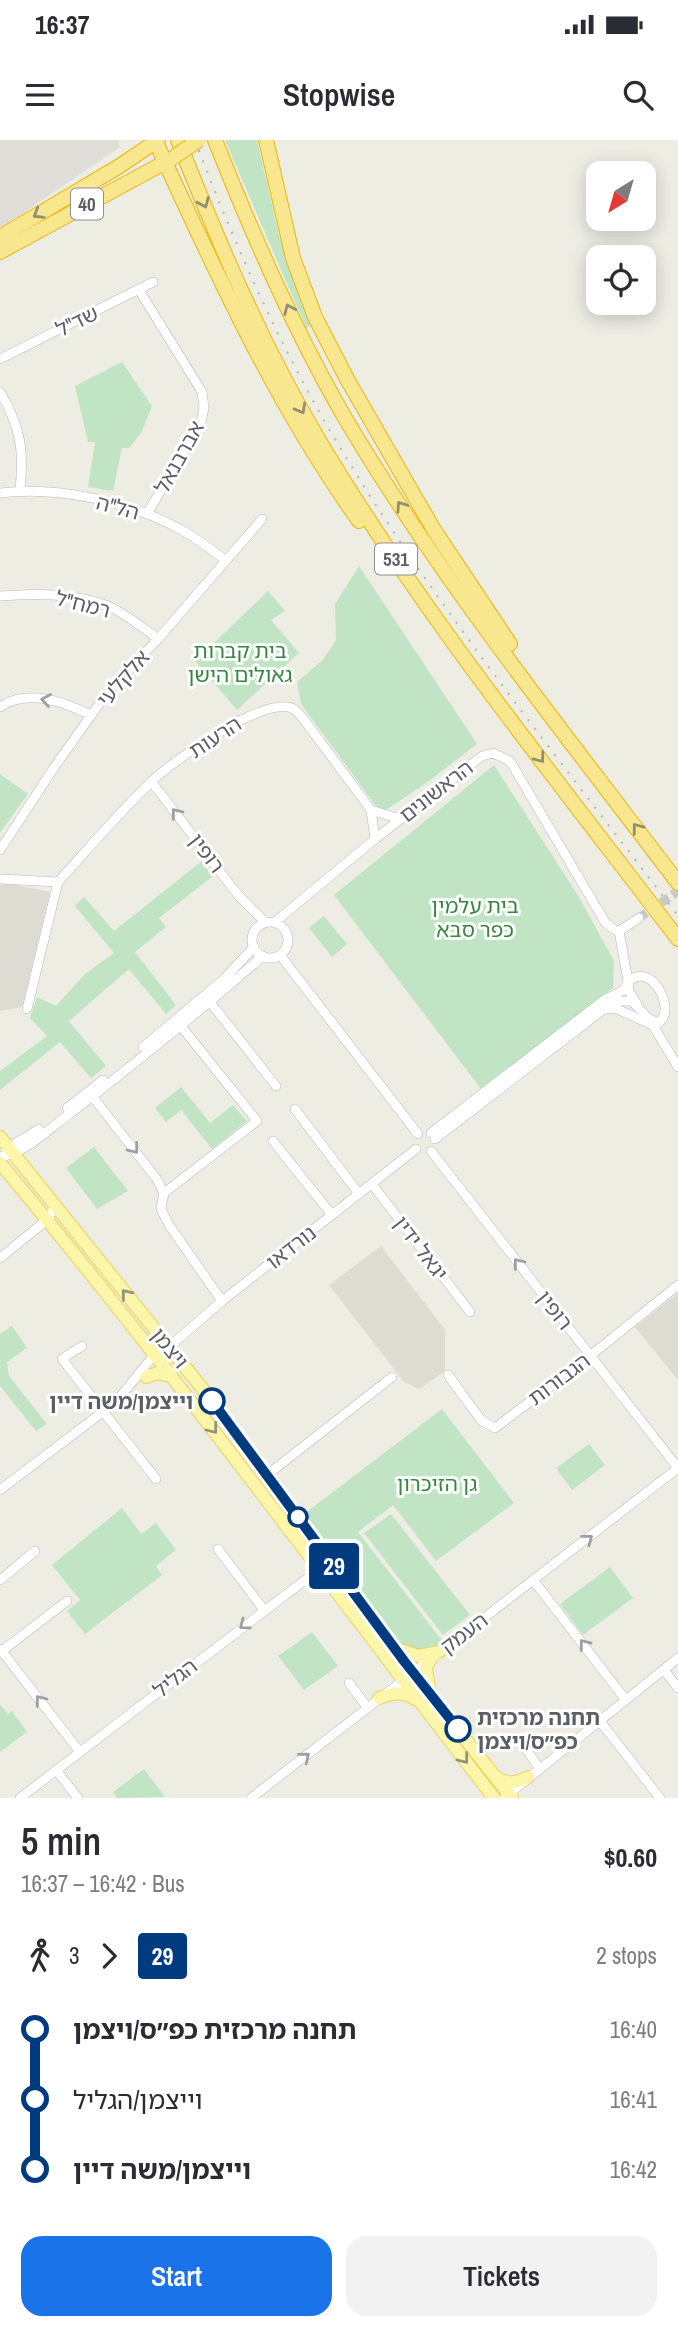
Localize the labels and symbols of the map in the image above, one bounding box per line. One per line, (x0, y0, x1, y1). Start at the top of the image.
north arrow (586, 161, 656, 231)
road number: 40 (71, 188, 103, 220)
one-way arrow (196, 196, 210, 208)
one-way arrow (33, 206, 46, 219)
street label: שד"ל (51, 298, 103, 344)
one-way arrow (283, 304, 297, 316)
one-way arrow (293, 402, 306, 414)
street label: אברבנאל (147, 415, 211, 499)
street label: הל"ה (93, 487, 143, 527)
one-way arrow (397, 501, 409, 514)
road number: 531 (375, 544, 417, 574)
street label: רמח"ל (52, 583, 114, 625)
park label: בית קברות גאולים הישן (188, 636, 293, 689)
street label: אלקלעי (90, 643, 156, 713)
one-way arrow (40, 693, 52, 708)
street label: הרעות (183, 709, 247, 765)
one-way arrow (532, 750, 545, 762)
street label: הראשונים (393, 753, 479, 829)
one-way arrow (172, 808, 185, 821)
one-way arrow (632, 823, 645, 836)
street label: רופין (183, 827, 231, 879)
park label: בית עלמין כפר סבא (431, 891, 519, 944)
one-way arrow (126, 1142, 139, 1154)
street label: יגאל ידין (387, 1210, 455, 1286)
street label: נורדאו (260, 1218, 322, 1276)
one-way arrow (514, 1258, 527, 1271)
street label: רופין (530, 1284, 580, 1336)
one-way arrow (122, 1289, 135, 1301)
street label: ויצמן (145, 1321, 195, 1375)
street label: הגבורות (522, 1346, 596, 1412)
place label: וייצמן/משה דיין (49, 1387, 193, 1416)
marker: וייצמן/משה דיין (199, 1388, 225, 1414)
one-way arrow (204, 1422, 217, 1434)
park label: גן הזיכרון (397, 1469, 477, 1498)
unlabelled marker (288, 1507, 308, 1527)
one-way arrow (580, 1534, 593, 1547)
line badge: 29 (302, 1543, 366, 1589)
street label: העמק (434, 1606, 494, 1660)
one-way arrow (239, 1616, 252, 1629)
one-way arrow (580, 1640, 592, 1652)
street label: הגליל (147, 1652, 203, 1704)
one-way arrow (36, 1696, 49, 1708)
place label: תחנה מרכזית כפ״ס/ויצמן (477, 1703, 600, 1756)
marker: תחנה מרכזית כפ״ס/ויצמן (445, 1716, 471, 1742)
one-way arrow (298, 1752, 310, 1765)
one-way arrow (456, 1752, 469, 1764)

